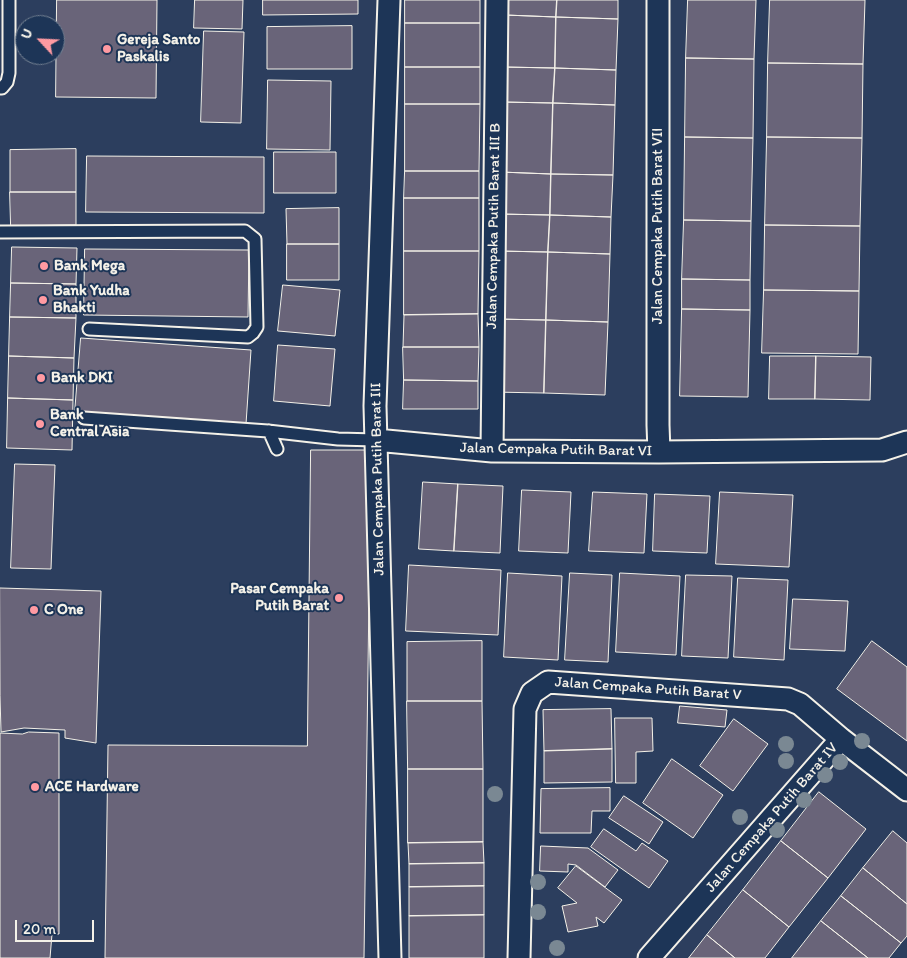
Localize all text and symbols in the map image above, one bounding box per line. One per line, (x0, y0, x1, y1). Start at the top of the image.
north arrow (15, 15, 65, 65)
text: U (17, 26, 37, 42)
place label: Gereja Santo Paskalis (117, 31, 200, 66)
marker: Gereja Santo Paskalis (101, 43, 113, 55)
street label: Jalan Cempaka Putih Barat III B (483, 123, 505, 329)
street label: Jalan Cempaka Putih Barat VII (649, 128, 667, 324)
place label: Bank Mega (54, 257, 125, 275)
marker: Bank Mega (38, 260, 50, 272)
place label: Bank Yudha Bhakti (53, 282, 130, 317)
marker: Bank Yudha Bhakti (37, 294, 49, 306)
place label: Bank DKI (51, 369, 113, 387)
marker: Bank DKI (35, 372, 47, 384)
street label: Jalan Cempaka Putih Barat III (367, 382, 389, 576)
place label: Bank Central Asia (50, 406, 129, 441)
marker: Bank Central Asia (34, 418, 46, 430)
street label: Jalan Cempaka Putih Barat VI (460, 439, 652, 461)
place label: Pasar Cempaka Putih Barat (230, 580, 329, 615)
marker: Pasar Cempaka Putih Barat (333, 592, 345, 604)
place label: C One (44, 601, 84, 619)
marker: C One (28, 604, 40, 616)
street label: Jalan Cempaka Putih Barat V (554, 674, 742, 704)
street label: Jalan Cempaka Putih Barat IV (702, 739, 842, 897)
place label: ACE Hardware (45, 778, 139, 796)
marker: ACE Hardware (29, 781, 41, 793)
scale bar (18, 910, 96, 942)
text: 20 m (23, 920, 56, 938)

